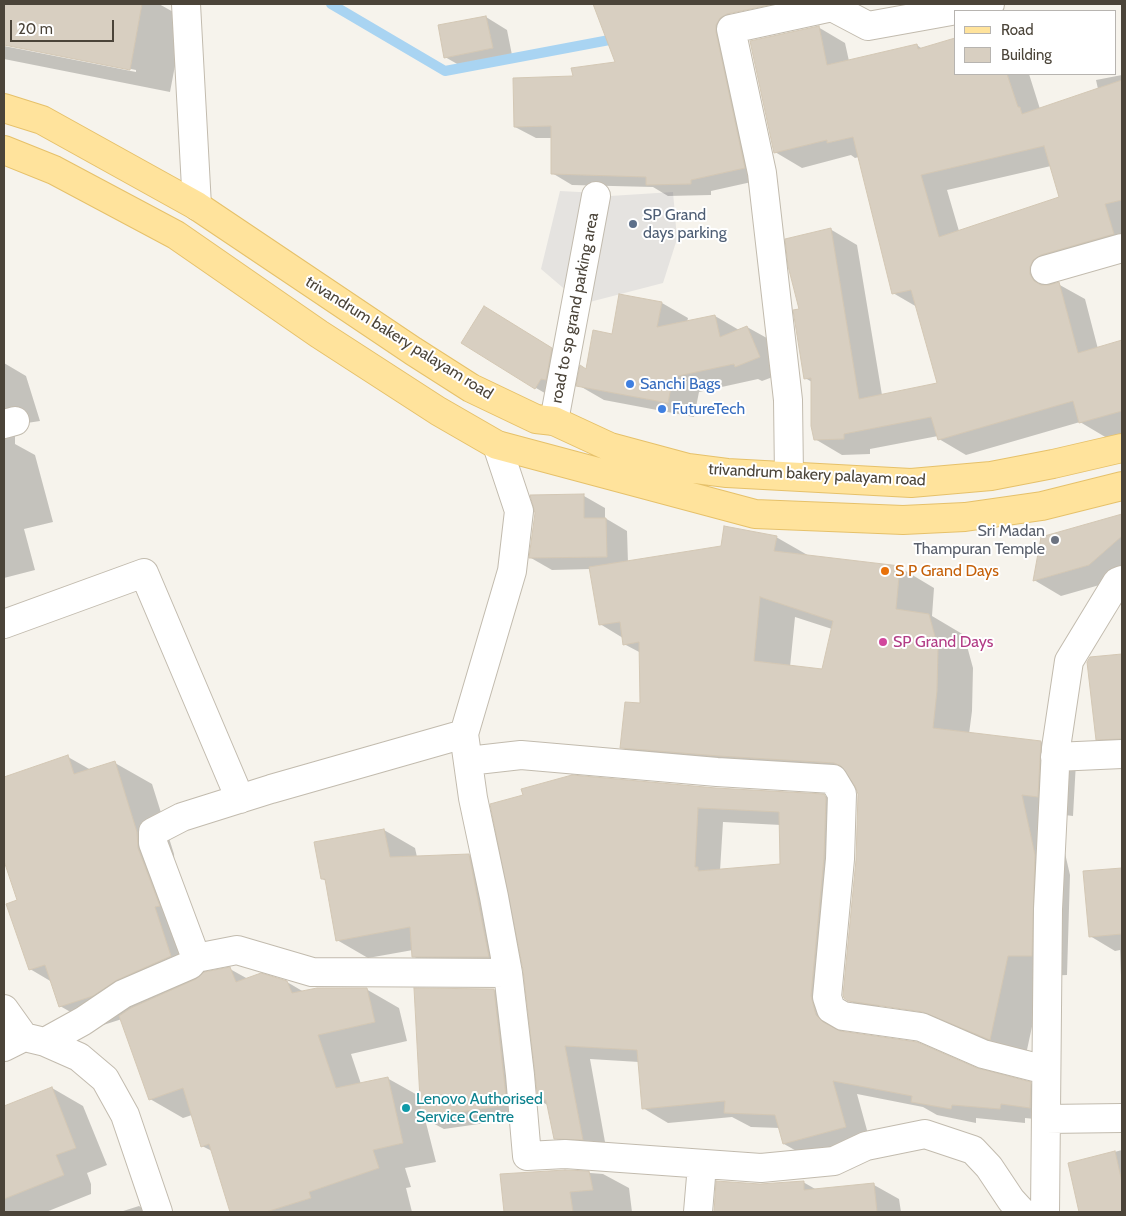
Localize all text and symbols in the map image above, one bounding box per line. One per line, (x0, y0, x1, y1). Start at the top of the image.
scale bar (12, 10, 116, 42)
legend (954, 10, 1116, 75)
text: 20 m (18, 20, 53, 38)
text: Road (1001, 21, 1034, 39)
text: Building (1001, 46, 1052, 64)
place label: SP Grand days parking (643, 205, 727, 243)
street label: road to sp grand parking area (547, 211, 603, 405)
marker: SP Grand days parking (627, 218, 639, 230)
street label: trivandrum bakery palayam road (302, 272, 496, 404)
place label: Sanchi Bags (640, 374, 721, 394)
marker: Sanchi Bags (624, 378, 636, 390)
place label: FutureTech (672, 399, 745, 419)
marker: FutureTech (656, 403, 668, 415)
street label: trivandrum bakery palayam road (708, 460, 926, 490)
place label: Sri Madan Thampuran Temple (913, 521, 1045, 559)
marker: Sri Madan Thampuran Temple (1049, 534, 1061, 546)
place label: S P Grand Days (895, 561, 999, 581)
marker: S P Grand Days (879, 565, 891, 577)
place label: SP Grand Days (893, 632, 993, 652)
marker: SP Grand Days (877, 636, 889, 648)
place label: Lenovo Authorised Service Centre (416, 1089, 543, 1127)
marker: Lenovo Authorised Service Centre (400, 1102, 412, 1114)

